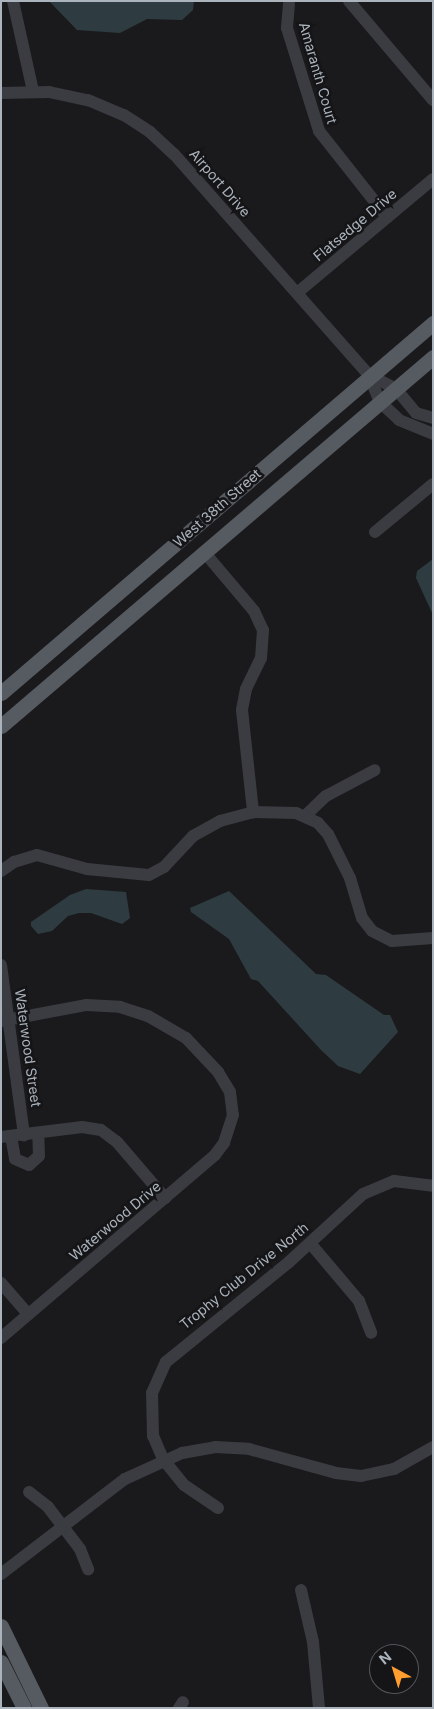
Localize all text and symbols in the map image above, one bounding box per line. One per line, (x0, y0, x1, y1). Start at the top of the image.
street label: Amaranth Court (295, 20, 341, 126)
street label: Airport Drive (186, 146, 254, 220)
street label: Flatsedge Drive (310, 185, 400, 265)
street label: West 38th Street (170, 465, 264, 551)
street label: Waterwood Street (11, 988, 45, 1108)
street label: Waterwood Drive (66, 1178, 164, 1264)
street label: Trophy Club Drive North (176, 1219, 312, 1333)
north arrow (369, 1644, 419, 1694)
text: N (375, 1648, 394, 1668)

